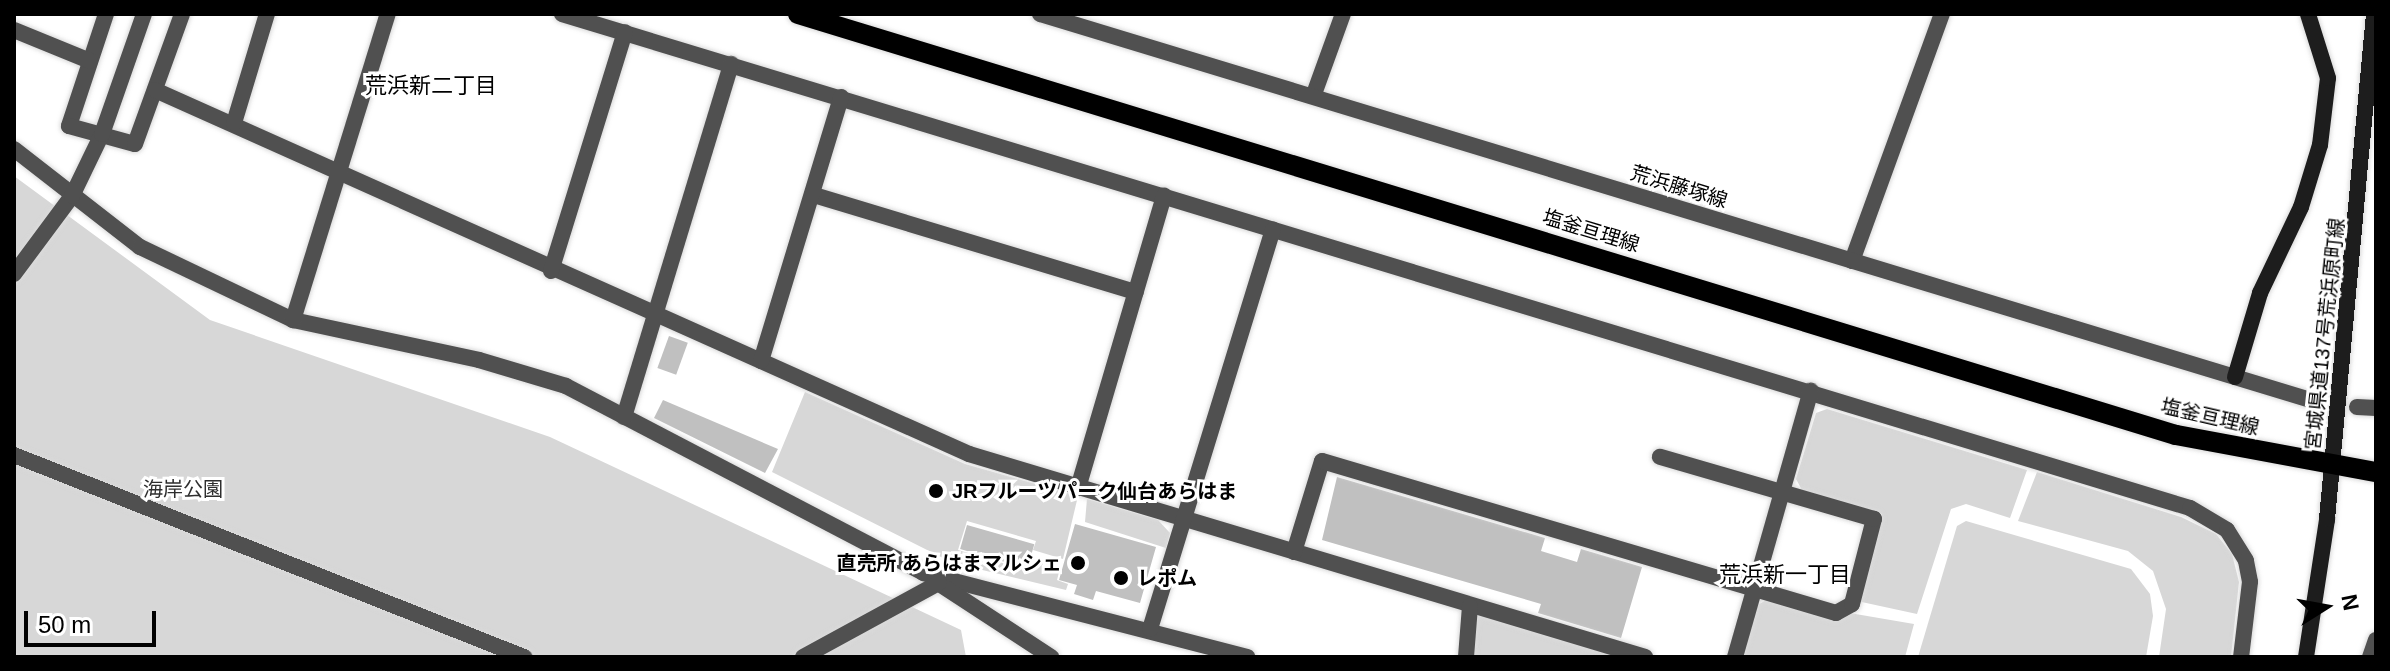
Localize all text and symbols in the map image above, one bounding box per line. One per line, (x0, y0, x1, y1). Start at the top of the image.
district label: 荒浜新二丁目 (365, 73, 497, 99)
street label: 荒浜藤塚線 (1628, 161, 1730, 213)
street label: 塩釜亘理線 (1540, 205, 1642, 257)
street label: 宮城県道137号荒浜原町線 (2301, 217, 2349, 451)
street label: 塩釜亘理線 (2159, 394, 2261, 440)
park label: 海岸公園 (143, 477, 223, 501)
place label: JRフルーツパーク仙台あらはま (952, 479, 1238, 503)
marker: JRフルーツパーク仙台あらはま (927, 482, 945, 500)
place label: 直売所 あらはまマルシェ (836, 551, 1062, 575)
marker: 直売所 あらはまマルシェ (1069, 554, 1087, 572)
district label: 荒浜新一丁目 (1719, 562, 1851, 588)
place label: レポム (1137, 566, 1197, 590)
north arrow (2286, 567, 2366, 647)
marker: レポム (1112, 569, 1130, 587)
text: N (2336, 592, 2364, 613)
scale bar (28, 595, 160, 645)
text: 50 m (38, 611, 91, 638)

